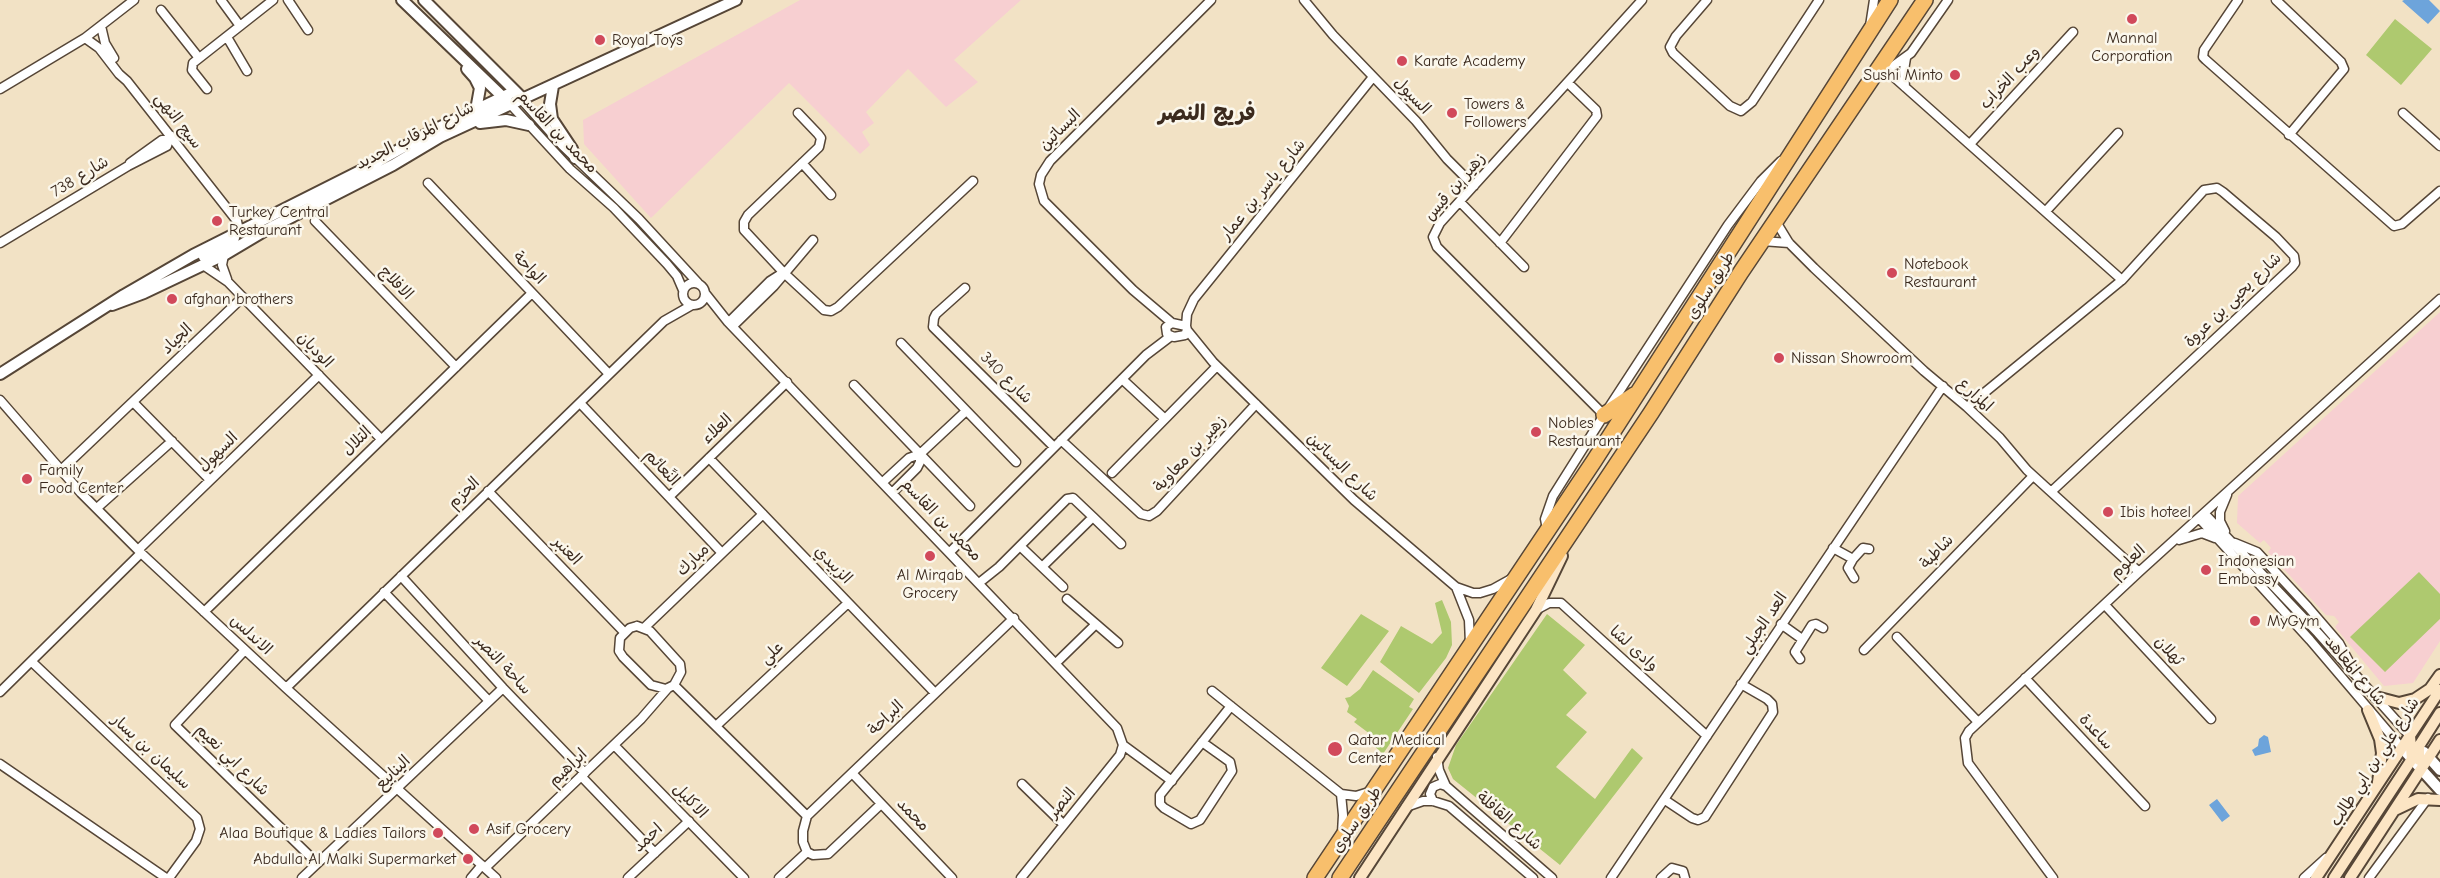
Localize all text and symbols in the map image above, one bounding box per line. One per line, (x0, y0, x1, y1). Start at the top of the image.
marker: Mannal Corporation (2125, 12, 2139, 26)
place label: Mannal Corporation (2091, 28, 2173, 66)
place label: Royal Toys (612, 30, 683, 50)
marker: Royal Toys (593, 33, 607, 47)
street label: وعب الخراب (1976, 42, 2044, 114)
place label: Karate Academy (1414, 51, 1525, 71)
marker: Karate Academy (1395, 54, 1409, 68)
place label: Sushi Minto (1863, 65, 1943, 85)
marker: Sushi Minto (1948, 68, 1962, 82)
street label: السيول (1390, 73, 1434, 119)
street label: محمد بن القاسم (513, 86, 601, 178)
street label: سيج النهي (150, 89, 206, 153)
place label: Towers & Followers (1464, 94, 1526, 132)
street label: شارع المرقاب الجديد (353, 98, 477, 174)
district label: فريج النصر (1158, 101, 1256, 127)
street label: البساتين (1035, 105, 1085, 155)
marker: Towers & Followers (1445, 106, 1459, 120)
street label: شارع ياسر بن عمار (1216, 136, 1310, 244)
street label: زهير بن قيس (1420, 149, 1490, 225)
street label: شارع 738 (48, 152, 112, 202)
place label: Turkey Central Restaurant (229, 202, 329, 240)
marker: Turkey Central Restaurant (210, 214, 224, 228)
street label: الواحة (509, 247, 549, 289)
street label: طريق سلوى (1683, 249, 1739, 323)
street label: شارع يحيى بن عروة (2180, 249, 2286, 351)
place label: Notebook Restaurant (1904, 254, 1976, 292)
street label: الافلاج (375, 262, 417, 304)
marker: Notebook Restaurant (1885, 266, 1899, 280)
place label: afghan brothers (184, 289, 293, 309)
marker: afghan brothers (165, 292, 179, 306)
street label: الجياد (157, 320, 197, 358)
street label: الوديان (293, 328, 337, 372)
street label: شارع 340 (976, 348, 1036, 408)
place label: Nissan Showroom (1791, 348, 1912, 368)
marker: Nissan Showroom (1772, 351, 1786, 365)
street label: المزارع (1953, 374, 1997, 416)
street label: العلاء (698, 410, 736, 448)
street label: زهير بن معاوية (1150, 412, 1230, 496)
place label: Nobles Restaurant (1548, 413, 1620, 451)
street label: التلال (338, 422, 376, 460)
marker: Nobles Restaurant (1529, 425, 1543, 439)
street label: السهول (194, 428, 242, 476)
street label: شارع البساتين (1303, 429, 1381, 505)
street label: النًعائم (640, 446, 684, 490)
place label: Family Food Center (39, 460, 123, 498)
marker: Family Food Center (20, 472, 34, 486)
street label: الحزم (444, 473, 484, 513)
street label: محمد بن القاسم (897, 474, 985, 566)
place label: Ibis hoteel (2120, 502, 2191, 522)
marker: Ibis hoteel (2101, 505, 2115, 519)
street label: شاطبة (1916, 531, 1958, 573)
street label: العنبر (549, 533, 585, 569)
street label: مبارك (673, 540, 713, 580)
street label: العلوم (2106, 541, 2150, 583)
street label: الزبيدي (810, 542, 856, 588)
marker: Al Mirqab Grocery (923, 549, 937, 563)
place label: Indonesian Embassy (2218, 551, 2294, 589)
marker: Indonesian Embassy (2199, 563, 2213, 577)
place label: Al Mirqab Grocery (897, 565, 963, 603)
street label: العد الجبلي (1736, 589, 1792, 657)
street label: الاندلس (226, 611, 276, 659)
place label: MyGym (2267, 611, 2319, 631)
marker: MyGym (2248, 614, 2262, 628)
street label: وادى لشا (1605, 622, 1663, 676)
street label: ساحة النصر (471, 631, 535, 699)
street label: ثهلان (2150, 632, 2188, 670)
street label: شارع المعاهد (2320, 632, 2390, 710)
street label: علي (756, 638, 788, 668)
street label: شارع علي بن ابي طالب (2326, 694, 2424, 830)
street label: البراحة (864, 697, 908, 739)
street label: سليمان بن يسار (107, 710, 195, 794)
street label: ساعدة (2075, 710, 2117, 754)
street label: شارع ابي نعيم (191, 720, 273, 800)
place label: Qatar Medical Center (1348, 730, 1445, 768)
marker: Qatar Medical Center (1326, 740, 1344, 758)
street label: ابراهيم (545, 745, 591, 791)
street label: الينابيع (371, 752, 415, 794)
street label: الاكليل (669, 779, 711, 823)
street label: طريق سلوى (1328, 783, 1386, 857)
street label: النصر (1044, 784, 1080, 822)
street label: شارع القافلة (1473, 788, 1545, 854)
street label: محمد (893, 794, 933, 836)
place label: Asif Grocery (486, 819, 571, 839)
street label: احمد (629, 820, 667, 856)
marker: Asif Grocery (467, 822, 481, 836)
place label: Alaa Boutique & Ladies Tailors (219, 823, 426, 843)
marker: Alaa Boutique & Ladies Tailors (431, 826, 445, 840)
place label: Abdulla Al Malki Supermarket (253, 849, 456, 869)
marker: Abdulla Al Malki Supermarket (461, 852, 475, 866)

